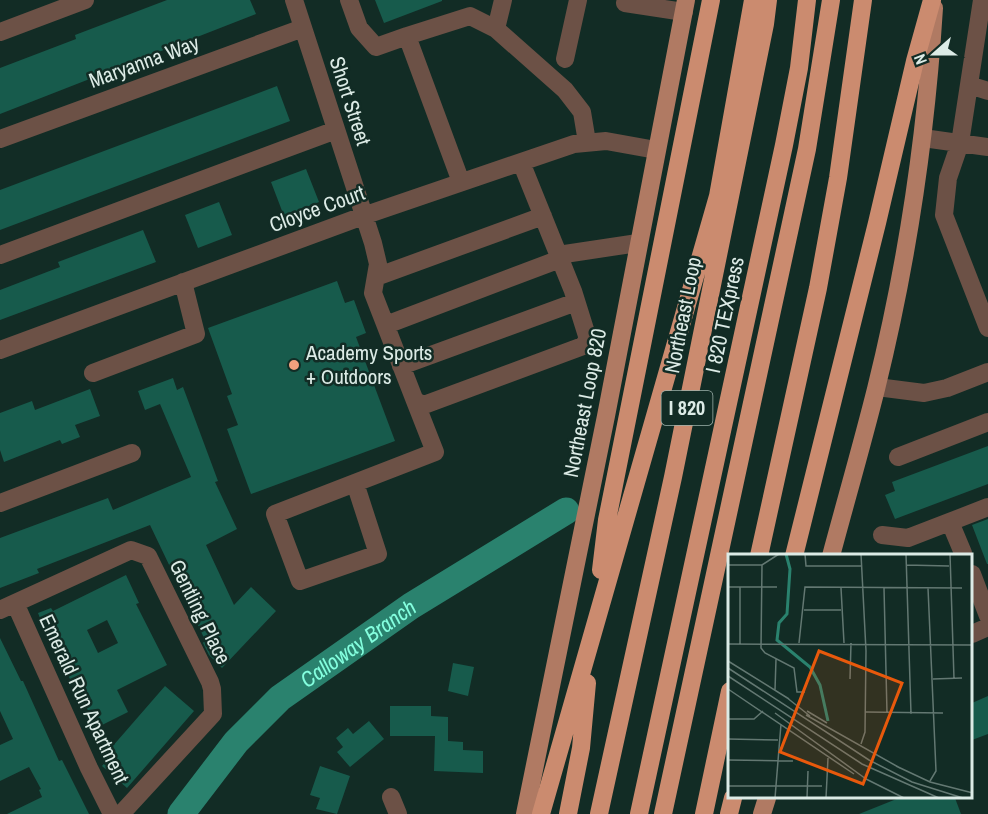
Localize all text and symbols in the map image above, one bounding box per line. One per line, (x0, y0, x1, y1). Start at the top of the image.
north arrow (904, 24, 964, 84)
street label: Maryanna Way (85, 28, 203, 95)
text: N (908, 51, 932, 68)
street label: Short Street (322, 53, 379, 149)
street label: Cloyce Court (265, 178, 369, 239)
street label: Northeast Loop (657, 254, 708, 375)
street label: I 820 TEXpress (698, 254, 751, 376)
street label: Northeast Loop 820 (556, 326, 613, 480)
place label: Academy Sports + Outdoors (305, 338, 432, 391)
marker: Academy Sports + Outdoors (287, 358, 301, 372)
road number: I 820 (662, 391, 712, 425)
inset map (728, 554, 973, 799)
street label: Gentling Place (163, 555, 238, 669)
water label: Calloway Branch (294, 592, 422, 695)
street label: Emerald Run Apartment (32, 609, 137, 788)

